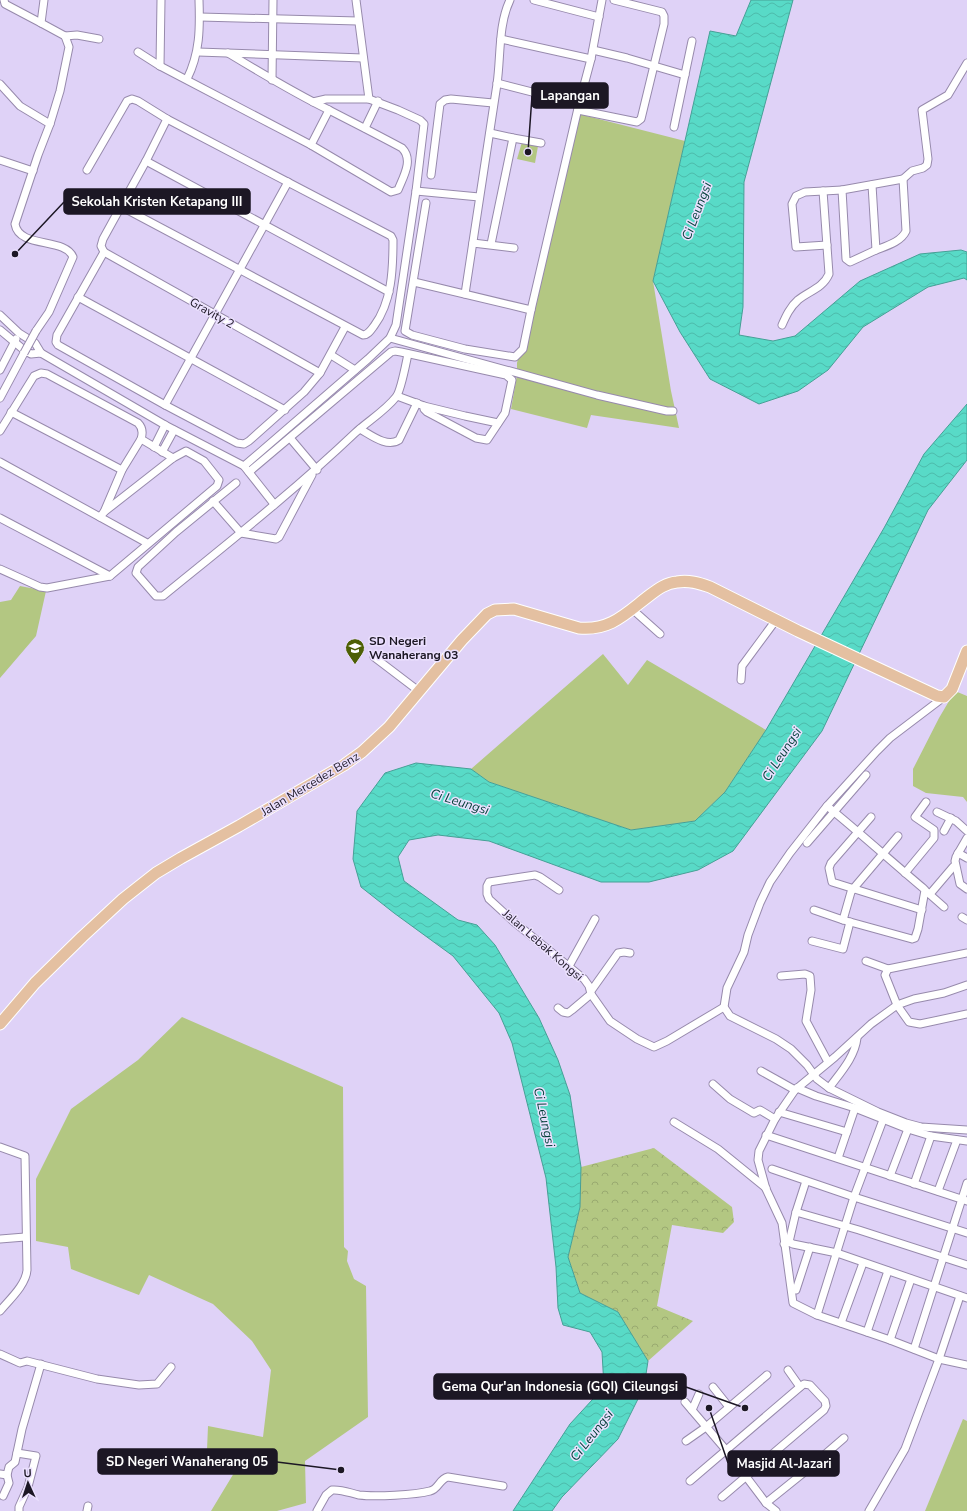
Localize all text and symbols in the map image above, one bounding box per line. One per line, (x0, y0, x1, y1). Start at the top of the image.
callout: Lapangan (532, 83, 608, 108)
text: Lapangan (540, 87, 600, 105)
water label: Ci Leungsi (678, 179, 717, 243)
callout: Sekolah Kristen Ketapang III (64, 189, 250, 214)
text: Sekolah Kristen Ketapang III (72, 193, 242, 211)
street label: Gravity 2 (187, 294, 237, 332)
place label: SD Negeri Wanaherang 03 (369, 633, 458, 663)
school or university icon: SD Negeri Wanaherang 03 (344, 637, 366, 665)
water label: Ci Leungsi (758, 723, 806, 785)
street label: Jalan Mercedez Benz (257, 748, 362, 820)
water label: Ci Leungsi (428, 784, 492, 820)
street label: Jalan Lebak Kongsi (499, 905, 587, 984)
water label: Ci Leungsi (529, 1086, 559, 1150)
callout: Gema Qur'an Indonesia (GQI) Cileungsi (434, 1374, 686, 1399)
text: Gema Qur'an Indonesia (GQI) Cileungsi (442, 1378, 678, 1396)
water label: Ci Leungsi (566, 1405, 618, 1465)
callout: SD Negeri Wanaherang 05 (98, 1449, 277, 1474)
callout: Masjid Al-Jazari (728, 1451, 839, 1476)
text: SD Negeri Wanaherang 05 (106, 1453, 268, 1471)
text: Masjid Al-Jazari (736, 1455, 832, 1473)
north arrow (8, 1463, 48, 1503)
text: U (23, 1466, 32, 1481)

